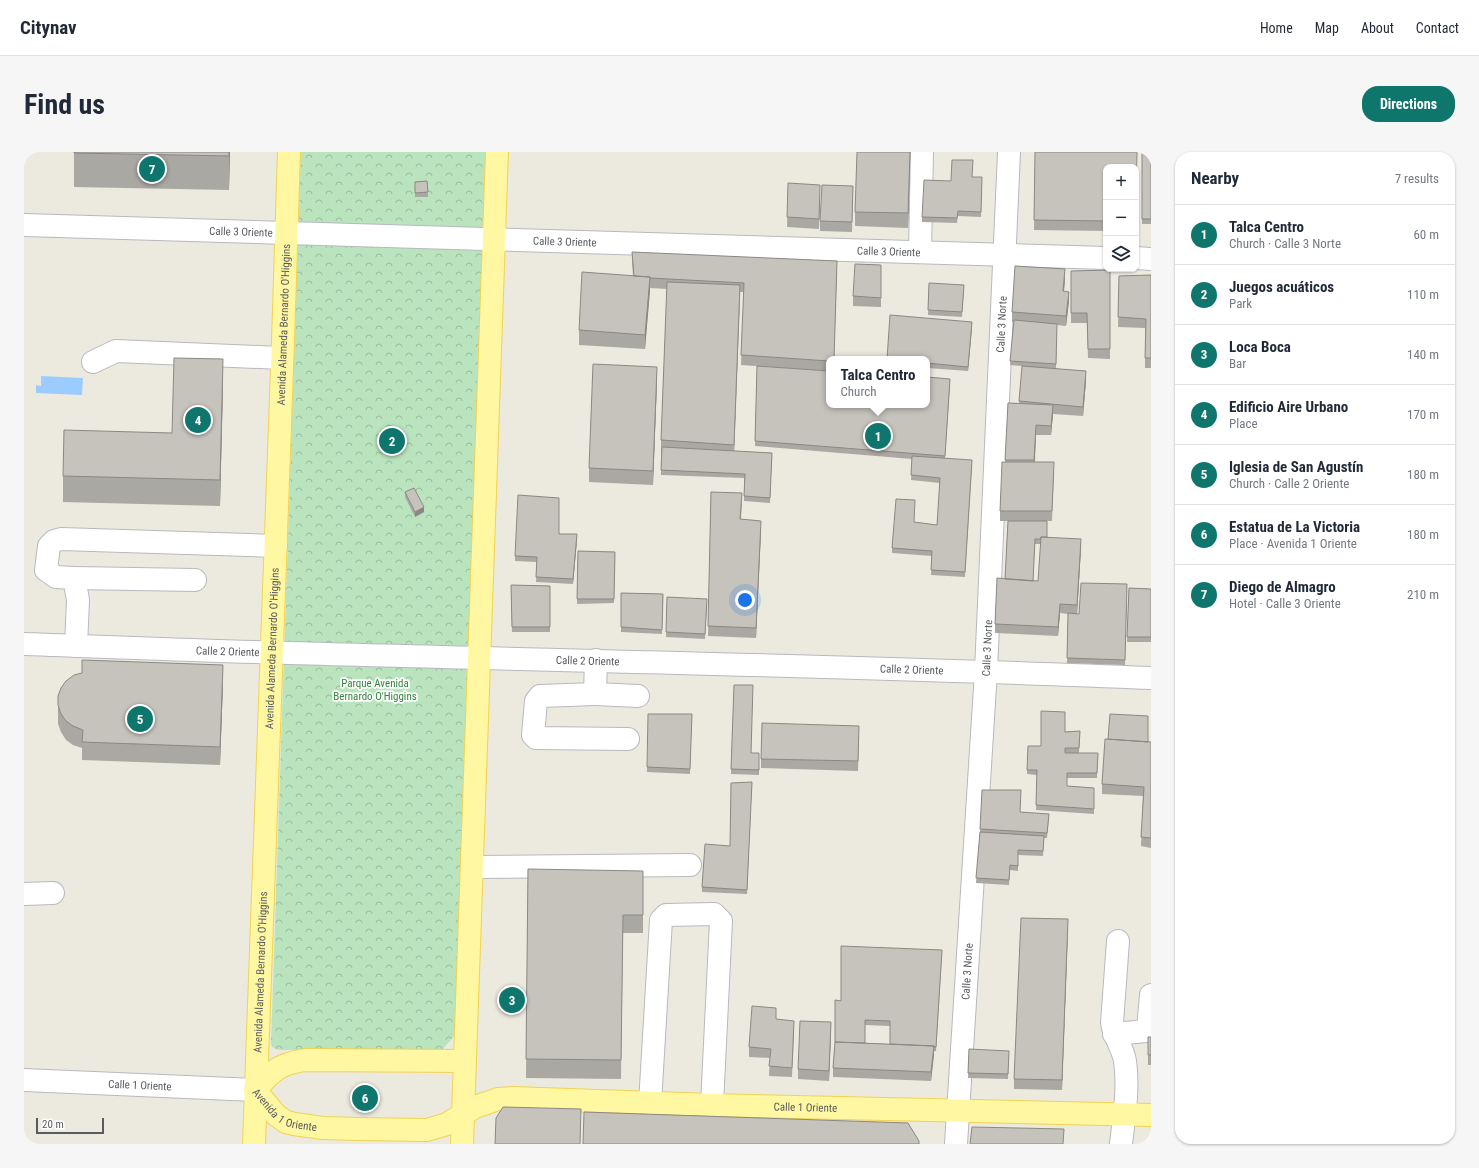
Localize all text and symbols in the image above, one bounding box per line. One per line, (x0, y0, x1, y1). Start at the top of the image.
text: Citynav (20, 16, 77, 39)
text: Home (1260, 20, 1293, 36)
text: Map (1315, 20, 1339, 36)
text: About (1361, 20, 1394, 36)
text: Contact (1416, 20, 1459, 36)
button: Directions (1362, 86, 1455, 122)
text: Find us (24, 88, 105, 121)
pin: 7 (139, 154, 165, 184)
map controls (1103, 164, 1139, 272)
button: + (1103, 164, 1139, 200)
text: Nearby (1191, 168, 1239, 188)
text: 7 results (1395, 171, 1439, 186)
button: − (1103, 200, 1139, 236)
text: Talca Centro (1229, 218, 1304, 236)
street label: Calle 3 Oriente (209, 225, 273, 240)
text: 1 (1201, 227, 1207, 242)
text: 60 m (1413, 227, 1439, 242)
street label: Calle 3 Oriente (533, 235, 597, 249)
button: layers (1103, 236, 1139, 272)
text: Church · Calle 3 Norte (1229, 236, 1341, 251)
street label: Avenida Alameda Bernardo O'Higgins (275, 244, 293, 405)
street label: Calle 3 Oriente (857, 244, 921, 259)
text: Juegos acuáticos (1229, 278, 1334, 296)
text: 2 (1201, 287, 1207, 302)
text: 110 m (1407, 287, 1439, 302)
street label: Calle 3 Norte (994, 296, 1010, 353)
text: Park (1229, 296, 1252, 311)
text: Loca Boca (1229, 338, 1291, 356)
text: 3 (1201, 347, 1207, 362)
text: 140 m (1407, 347, 1439, 362)
popup (826, 356, 930, 408)
text: Bar (1229, 356, 1246, 371)
text: Talca Centro (840, 366, 916, 384)
text: Church (840, 384, 877, 399)
text: Edificio Aire Urbano (1229, 398, 1348, 416)
pin: 4 (185, 405, 211, 435)
text: 4 (1201, 407, 1207, 422)
text: 170 m (1407, 407, 1439, 422)
text: Place (1229, 416, 1258, 431)
pin: 1 (865, 421, 891, 451)
pin: 2 (379, 426, 405, 456)
text: Iglesia de San Agustín (1229, 458, 1363, 476)
text: 5 (1201, 467, 1207, 482)
text: 180 m (1407, 467, 1439, 482)
text: Church · Calle 2 Oriente (1229, 476, 1349, 491)
text: Estatua de La Victoria (1229, 518, 1360, 536)
text: 6 (1201, 527, 1207, 542)
text: 180 m (1407, 527, 1439, 542)
text: Place · Avenida 1 Oriente (1229, 536, 1357, 551)
street label: Avenida Alameda Bernardo O'Higgins (263, 567, 282, 729)
text: Diego de Almagro (1229, 578, 1336, 596)
text: 7 (1201, 587, 1207, 602)
text: 210 m (1407, 587, 1439, 602)
your location (735, 590, 755, 610)
text: Hotel · Calle 3 Oriente (1229, 596, 1341, 611)
street label: Calle 3 Norte (980, 619, 995, 677)
street label: Calle 2 Oriente (196, 644, 260, 659)
street label: Calle 2 Oriente (556, 654, 620, 668)
street label: Calle 2 Oriente (880, 662, 944, 677)
park label: Parque Avenida Bernardo O'Higgins (333, 677, 417, 703)
pin: 5 (127, 704, 153, 734)
street label: Avenida Alameda Bernardo O'Higgins (251, 891, 270, 1053)
street label: Calle 3 Norte (959, 943, 976, 1000)
pin: 3 (499, 985, 525, 1015)
street label: Calle 1 Oriente (108, 1078, 172, 1093)
pin: 6 (352, 1083, 378, 1113)
street label: Avenida 1 Oriente (250, 1086, 318, 1134)
street label: Calle 1 Oriente (773, 1100, 837, 1115)
scale bar (36, 1116, 104, 1135)
text: 20 m (42, 1118, 64, 1131)

